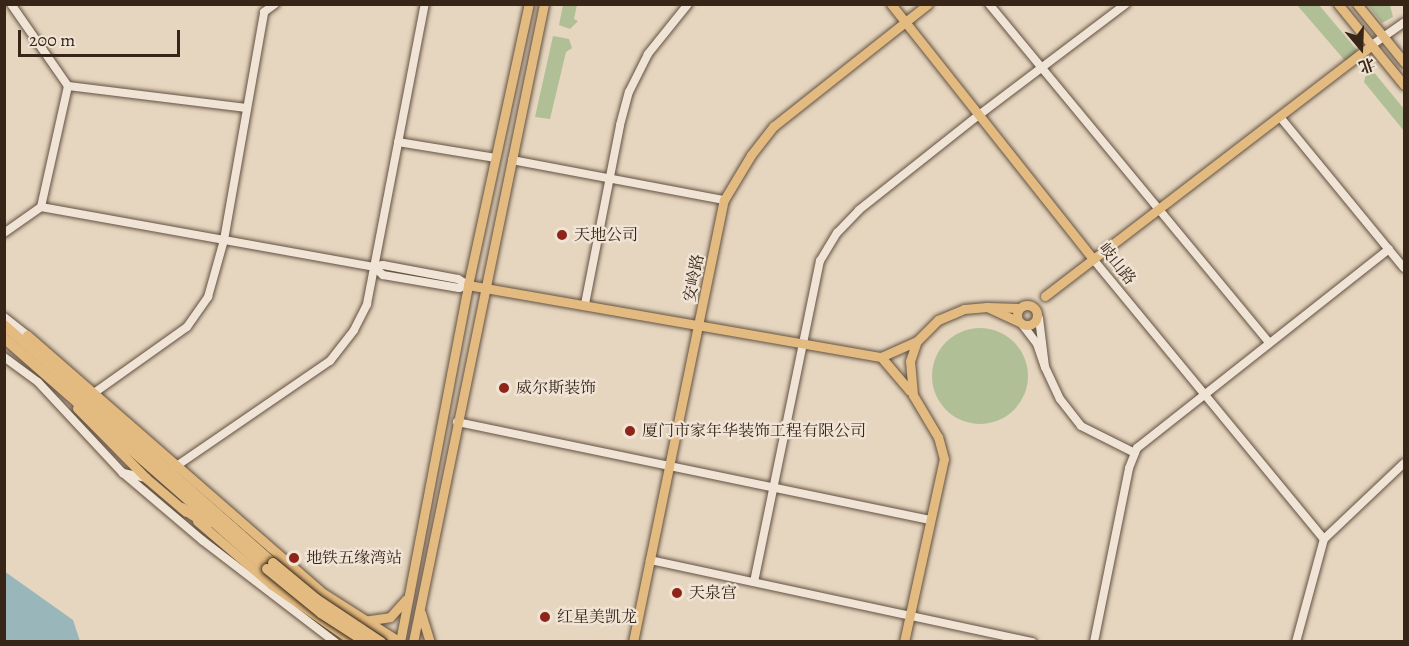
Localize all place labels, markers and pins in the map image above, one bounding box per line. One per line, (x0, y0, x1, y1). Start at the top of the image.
place label: 天地公司 (574, 225, 638, 245)
marker: 天地公司 (555, 228, 569, 242)
place label: 威尔斯装饰 (516, 378, 596, 398)
marker: 威尔斯装饰 (497, 381, 511, 395)
place label: 厦门市家年华装饰工程有限公司 (642, 421, 866, 441)
marker: 厦门市家年华装饰工程有限公司 (623, 424, 637, 438)
place label: 地铁五缘湾站 (306, 548, 402, 568)
marker: 地铁五缘湾站 (287, 551, 301, 565)
place label: 天泉宫 (689, 583, 737, 603)
marker: 天泉宫 (670, 586, 684, 600)
place label: 红星美凯龙 (557, 607, 637, 627)
marker: 红星美凯龙 (538, 610, 552, 624)

